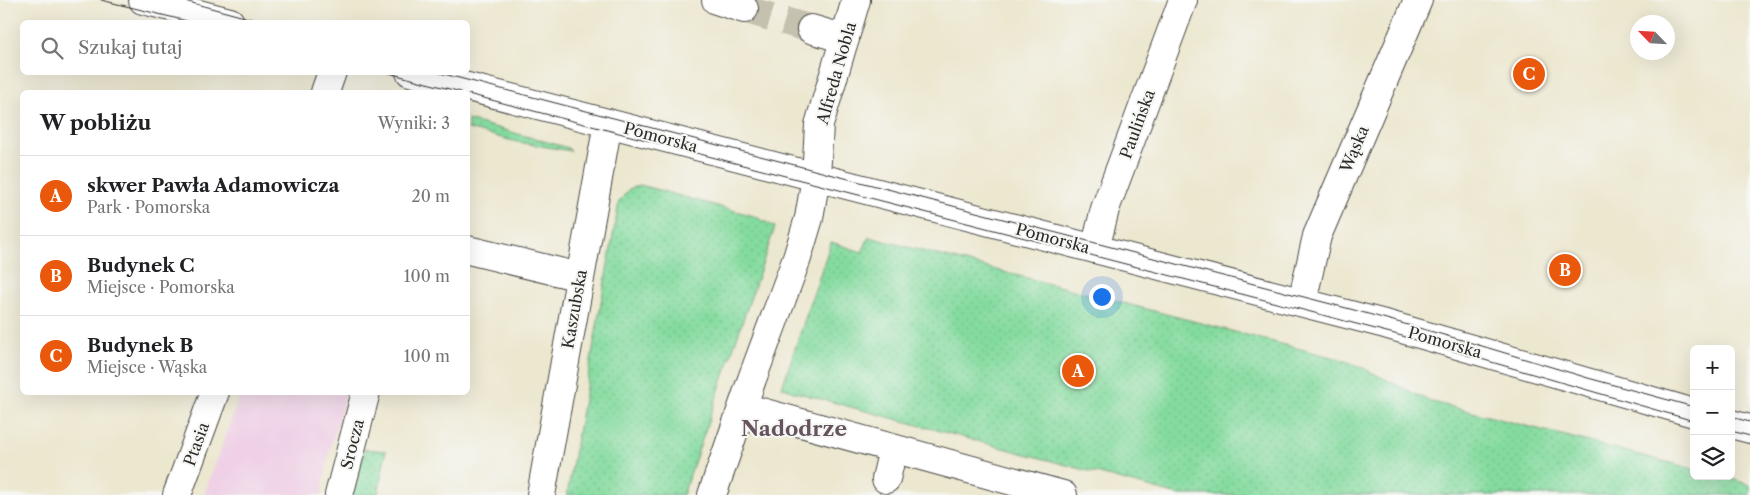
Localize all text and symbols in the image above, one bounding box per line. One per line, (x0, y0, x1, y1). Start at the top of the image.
north arrow (1630, 15, 1675, 60)
street label: Alfreda Nobla (812, 19, 860, 127)
search box (20, 20, 470, 75)
icon: search (38, 34, 66, 62)
text: Szukaj tutaj (78, 36, 182, 59)
pin: C (1513, 55, 1545, 93)
street label: Paulińska (1115, 86, 1159, 161)
text: W pobliżu (40, 110, 151, 135)
text: Wyniki: 3 (378, 113, 450, 133)
street label: Pomorska (622, 118, 701, 157)
street label: Wąska (1335, 122, 1373, 176)
text: skwer Pawła Adamowicza (87, 174, 340, 197)
text: A (50, 186, 62, 206)
text: 20 m (411, 186, 450, 206)
text: Park · Pomorska (87, 197, 210, 217)
street label: Pomorska (1014, 219, 1093, 258)
pin: B (1549, 251, 1581, 289)
text: Budynek C (87, 254, 195, 277)
text: B (50, 266, 62, 286)
text: 100 m (404, 266, 450, 286)
street label: Kaszubska (557, 267, 591, 350)
text: Miejsce · Pomorska (87, 277, 235, 297)
your location (1089, 284, 1115, 310)
street label: Pomorska (1406, 322, 1485, 362)
text: Budynek B (87, 334, 193, 357)
map controls (1690, 345, 1735, 480)
button: + (1690, 345, 1735, 390)
text: C (50, 346, 62, 366)
text: 100 m (404, 346, 450, 366)
pin: A (1062, 352, 1094, 390)
text: Miejsce · Wąska (87, 357, 207, 377)
button: − (1690, 390, 1735, 435)
street label: Srocza (336, 416, 368, 471)
district label: Nadodrze (741, 416, 847, 441)
street label: Ptasia (179, 419, 213, 469)
button: layers (1690, 435, 1735, 480)

